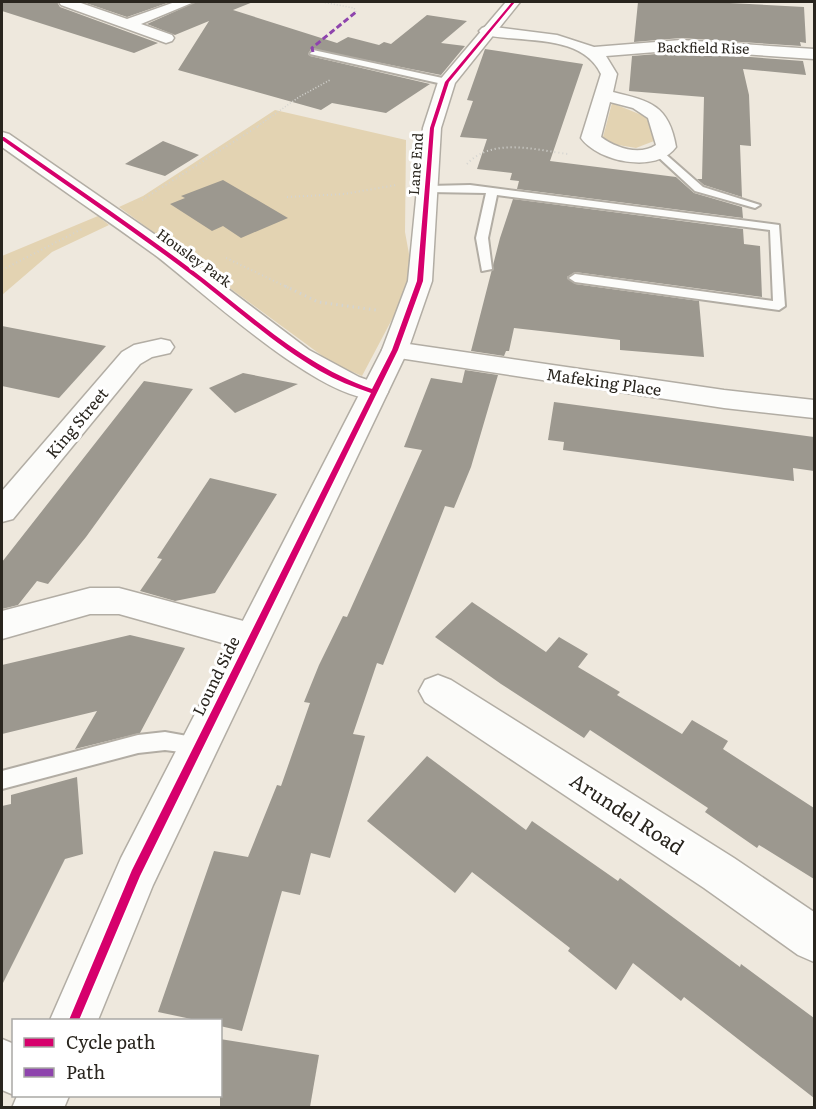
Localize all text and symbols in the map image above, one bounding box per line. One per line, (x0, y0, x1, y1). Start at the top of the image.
street label: Backfield Rise (657, 36, 749, 58)
street label: Lane End (403, 132, 427, 196)
street label: Housley Park (153, 223, 236, 291)
street label: Mafeking Place (545, 361, 663, 401)
street label: King Street (39, 381, 113, 463)
street label: Lound Side (185, 632, 245, 719)
street label: Arundel Road (565, 764, 691, 861)
legend (12, 1019, 222, 1097)
text: Cycle path (66, 1028, 155, 1055)
text: Path (66, 1058, 105, 1085)

